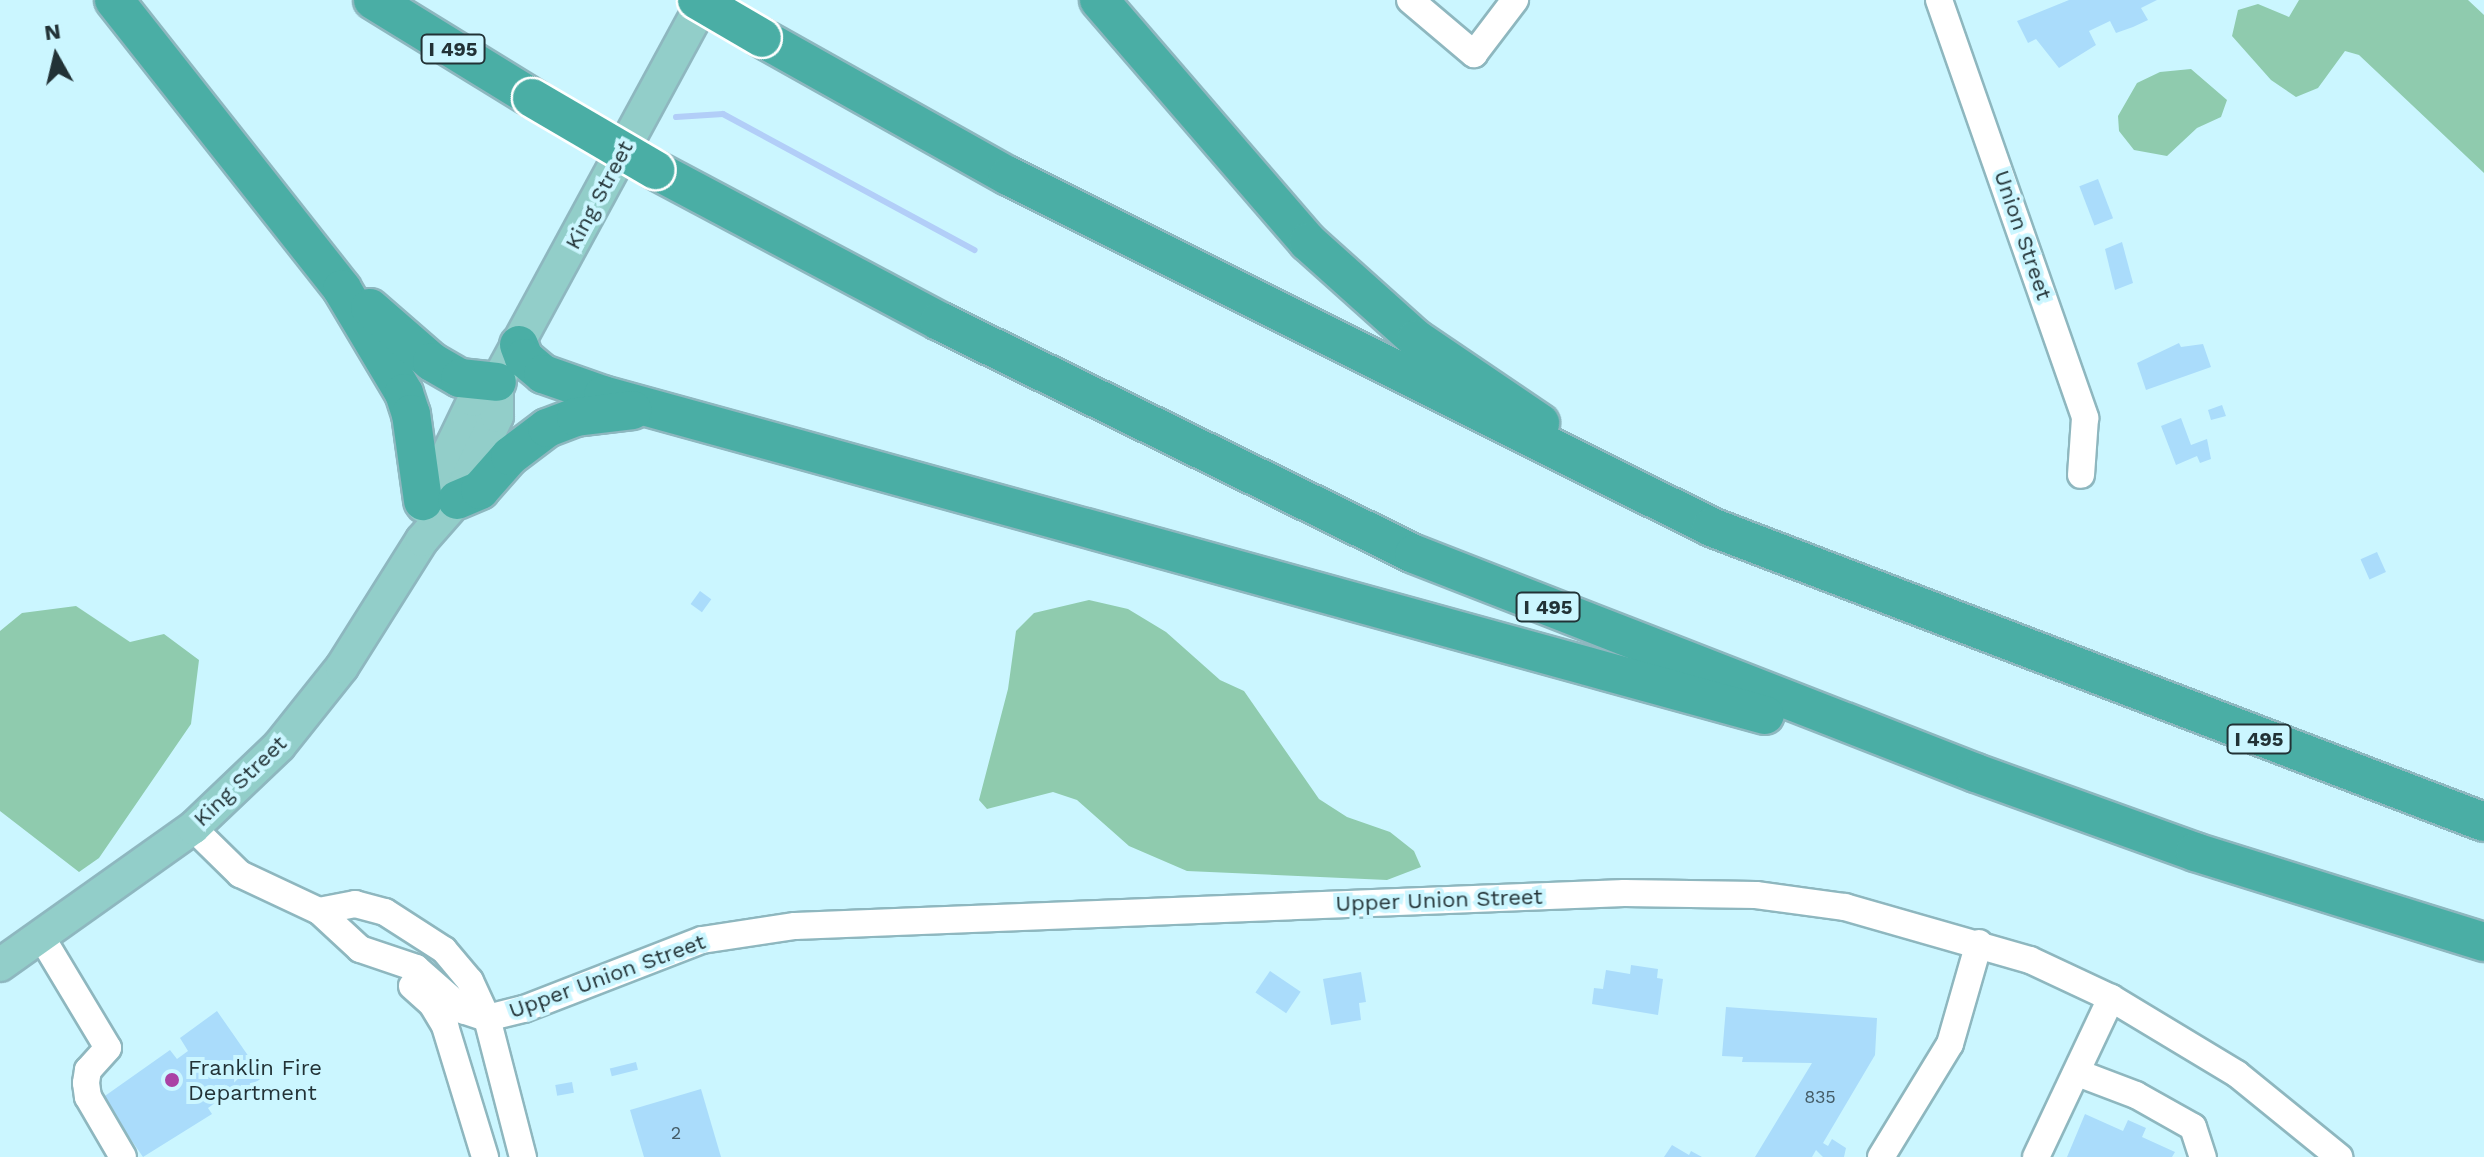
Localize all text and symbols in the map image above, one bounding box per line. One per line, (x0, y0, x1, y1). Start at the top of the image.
north arrow (16, 16, 96, 96)
text: N (43, 18, 62, 45)
road number: I 495 (419, 33, 487, 65)
street label: King Street (559, 136, 639, 254)
street label: Union Street (1988, 167, 2058, 303)
road number: I 495 (1514, 591, 1582, 623)
road number: I 495 (2225, 723, 2293, 755)
street label: King Street (188, 730, 292, 832)
street label: Upper Union Street (1335, 883, 1543, 917)
street label: Upper Union Street (505, 928, 709, 1024)
place label: Franklin Fire Department (188, 1054, 322, 1106)
marker: Franklin Fire Department (163, 1071, 181, 1089)
house number: 835 (1804, 1086, 1836, 1108)
house number: 2 (671, 1122, 681, 1144)

